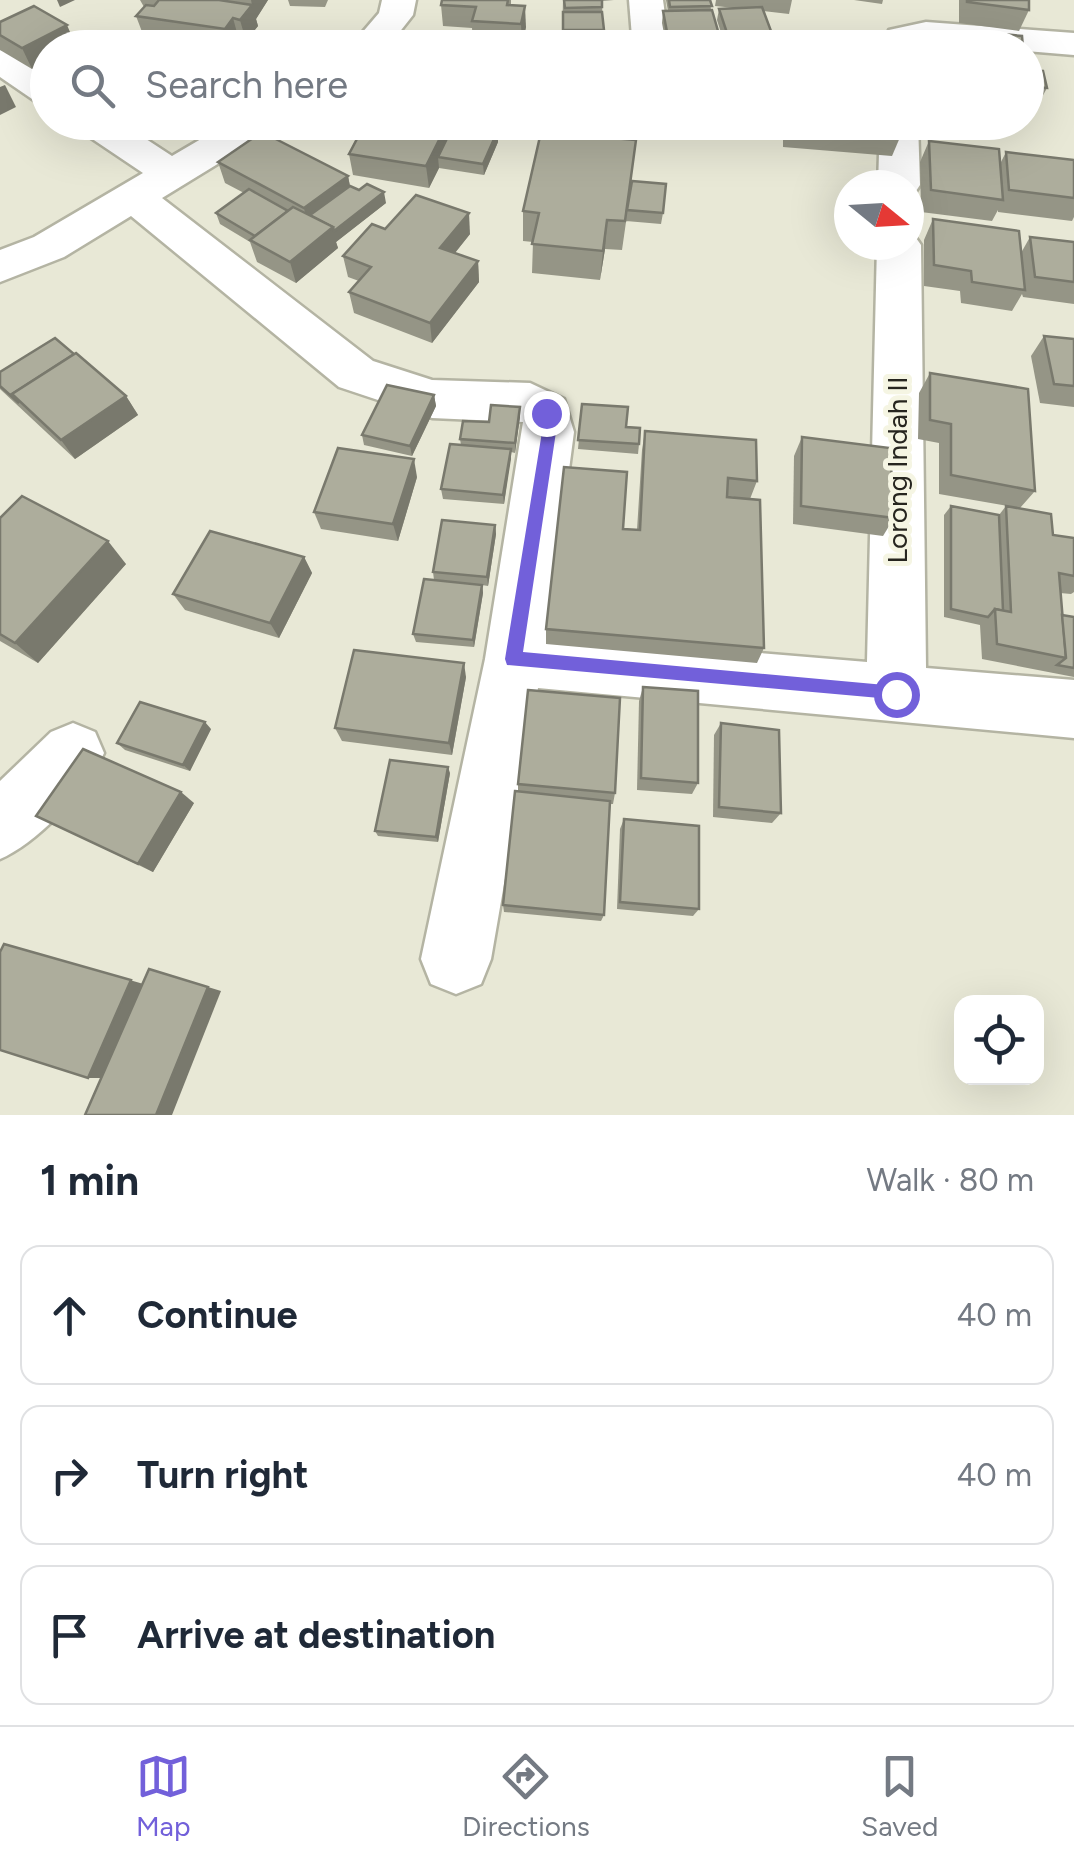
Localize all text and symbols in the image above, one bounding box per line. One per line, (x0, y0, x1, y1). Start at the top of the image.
search box (30, 30, 1044, 140)
icon: search (65, 58, 120, 113)
text: Search here (145, 62, 348, 108)
north arrow (834, 170, 924, 260)
street label: Lorong Indah II (880, 376, 914, 564)
route end (524, 391, 570, 437)
route start (874, 672, 920, 718)
map controls (954, 995, 1044, 1085)
button: locate (954, 995, 1044, 1085)
text: 1 min (40, 1155, 139, 1206)
text: Walk · 80 m (866, 1161, 1034, 1199)
icon: ahead (42, 1288, 97, 1343)
text: Continue (137, 1292, 298, 1338)
text: 40 m (956, 1296, 1032, 1334)
icon: right (42, 1448, 97, 1503)
text: Turn right (137, 1452, 309, 1498)
text: 40 m (956, 1456, 1032, 1494)
icon: arrive (42, 1608, 97, 1663)
text: Arrive at destination (137, 1612, 495, 1658)
tab: Map (136, 1749, 191, 1843)
tab: Directions (462, 1749, 590, 1843)
tab: Saved (861, 1749, 938, 1843)

